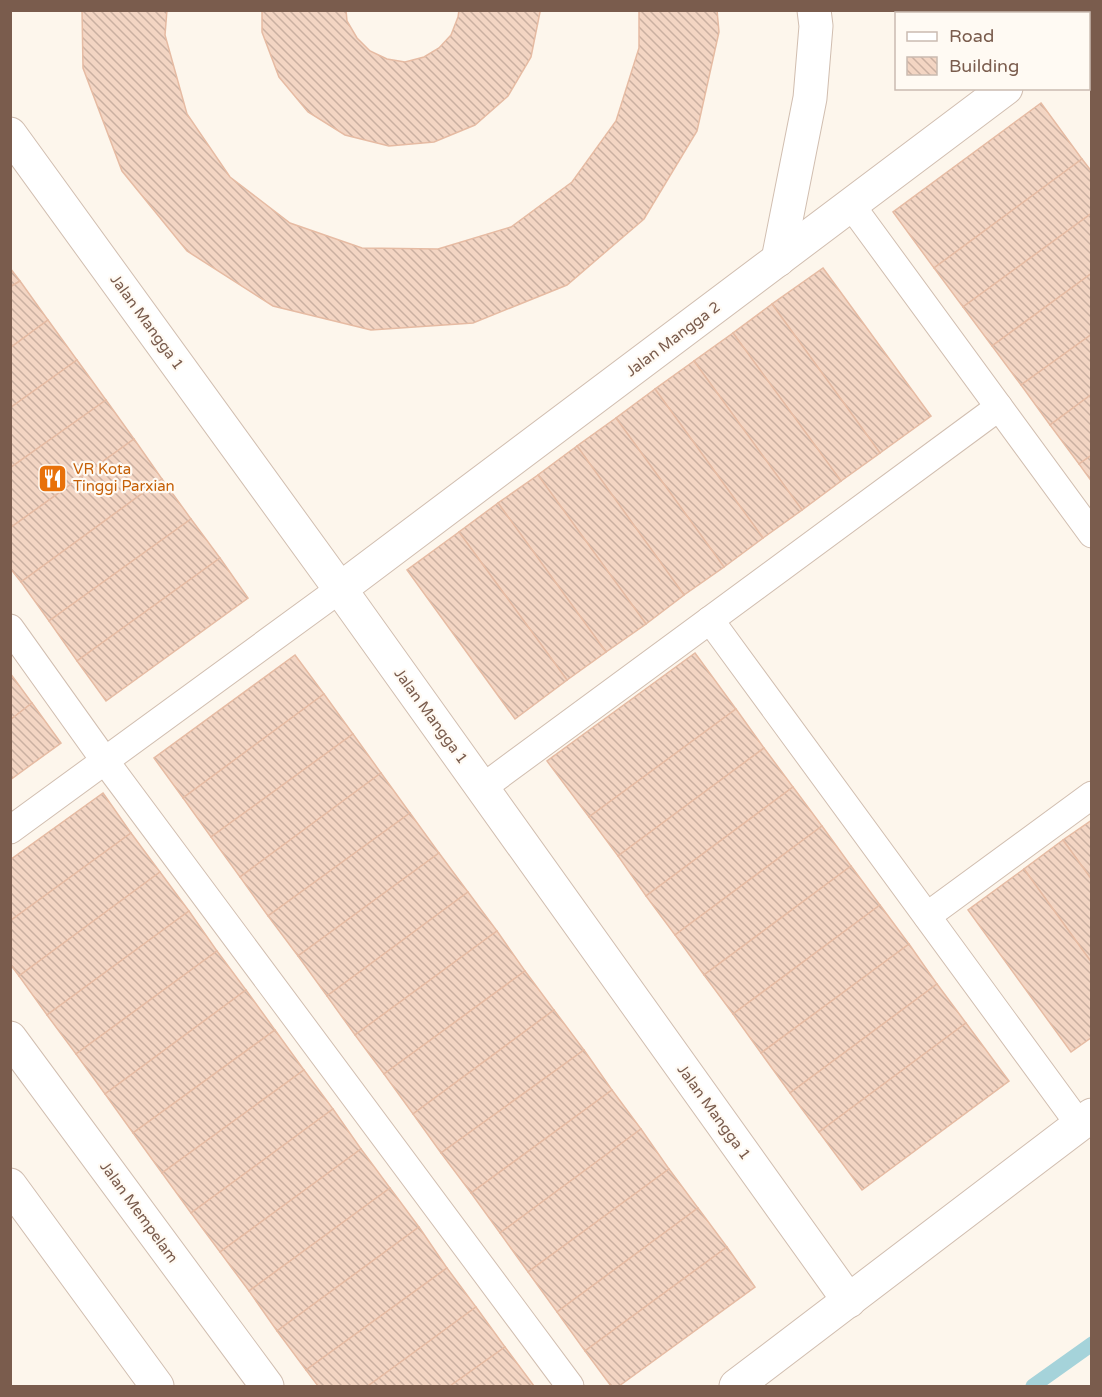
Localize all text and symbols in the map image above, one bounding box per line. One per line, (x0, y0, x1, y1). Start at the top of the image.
legend (895, 12, 1090, 90)
text: Road (949, 25, 994, 47)
text: Building (949, 55, 1019, 77)
street label: Jalan Mangga 1 (106, 271, 188, 373)
street label: Jalan Mangga 2 (622, 298, 724, 380)
place label: VR Kota Tinggi Parxian (73, 460, 175, 495)
restaurant icon: VR Kota Tinggi Parxian (36, 462, 68, 494)
street label: Jalan Mangga 1 (390, 665, 472, 767)
street label: Jalan Mangga 1 (673, 1061, 755, 1163)
street label: Jalan Mempelam (96, 1158, 182, 1266)

